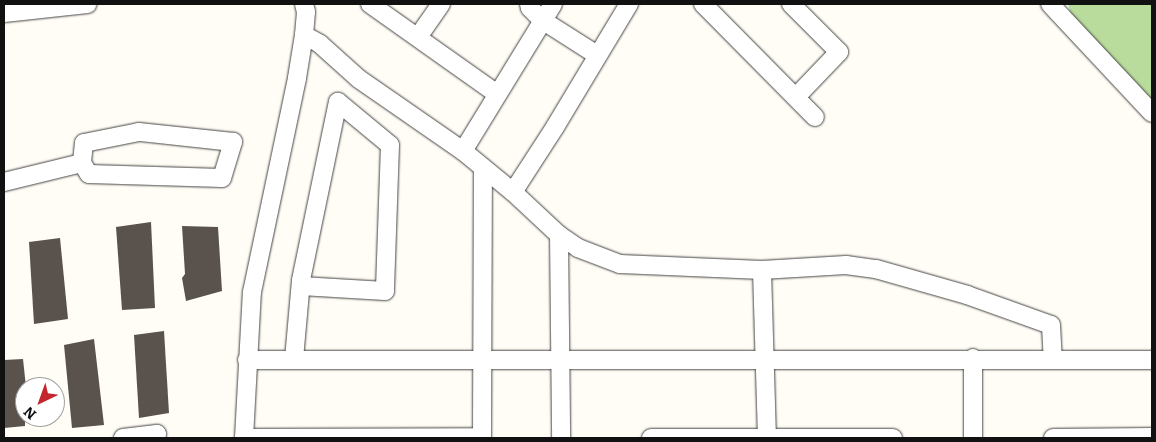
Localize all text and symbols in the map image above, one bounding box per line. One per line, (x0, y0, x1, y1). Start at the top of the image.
north arrow (15, 377, 65, 427)
text: N (21, 403, 40, 423)

